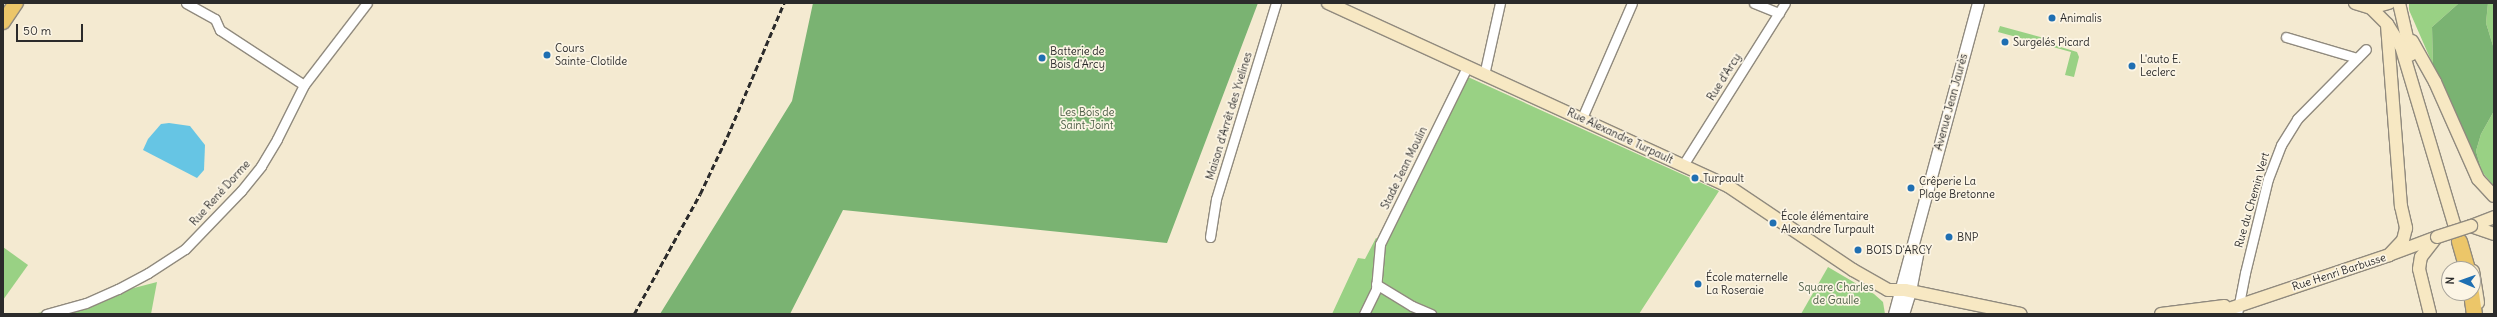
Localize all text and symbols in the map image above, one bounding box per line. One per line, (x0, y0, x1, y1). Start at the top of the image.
place label: Animalis (2060, 11, 2102, 25)
marker: Animalis (2047, 13, 2057, 23)
scale bar (18, 16, 85, 42)
text: 50 m (23, 23, 51, 38)
place label: Surgelés Picard (2013, 35, 2090, 49)
marker: Surgelés Picard (2000, 37, 2010, 47)
place label: Cours Sainte-Clotilde (555, 42, 627, 68)
place label: Batterie de Bois d'Arcy (1050, 45, 1105, 71)
marker: Cours Sainte-Clotilde (542, 50, 552, 60)
street label: Maison d'Arrêt des Yvelines (1203, 50, 1255, 182)
street label: Rue d'Arcy (1704, 51, 1744, 103)
street label: Avenue Jean Jaurès (1932, 52, 1970, 152)
marker: Batterie de Bois d'Arcy (1037, 53, 1047, 63)
place label: L'auto E. Leclerc (2140, 53, 2181, 79)
marker: L'auto E. Leclerc (2127, 61, 2137, 71)
park label: Les Bois de Saint-Joint (1059, 106, 1115, 132)
street label: Rue Alexandre Turpault (1565, 106, 1675, 166)
street label: Stade Jean Moulin (1378, 125, 1430, 211)
street label: Rue du Chemin Vert (2232, 151, 2272, 249)
street label: Rue René Dorme (187, 158, 253, 228)
place label: Turpault (1703, 171, 1744, 185)
marker: Turpault (1690, 173, 1700, 183)
place label: Crêperie La Plage Bretonne (1919, 175, 1995, 201)
marker: Crêperie La Plage Bretonne (1906, 183, 1916, 193)
place label: École élémentaire Alexandre Turpault (1781, 210, 1875, 236)
marker: École élémentaire Alexandre Turpault (1768, 218, 1778, 228)
place label: BNP (1957, 230, 1978, 244)
marker: BNP (1944, 232, 1954, 242)
place label: BOIS D'ARCY (1866, 243, 1932, 257)
marker: BOIS D'ARCY (1853, 245, 1863, 255)
street label: Rue Henri Barbusse (2290, 251, 2388, 293)
north arrow (2441, 261, 2481, 301)
place label: École maternelle La Roseraie (1706, 271, 1788, 297)
text: N (2443, 277, 2457, 285)
marker: École maternelle La Roseraie (1693, 279, 1703, 289)
park label: Square Charles de Gaulle (1798, 281, 1874, 307)

